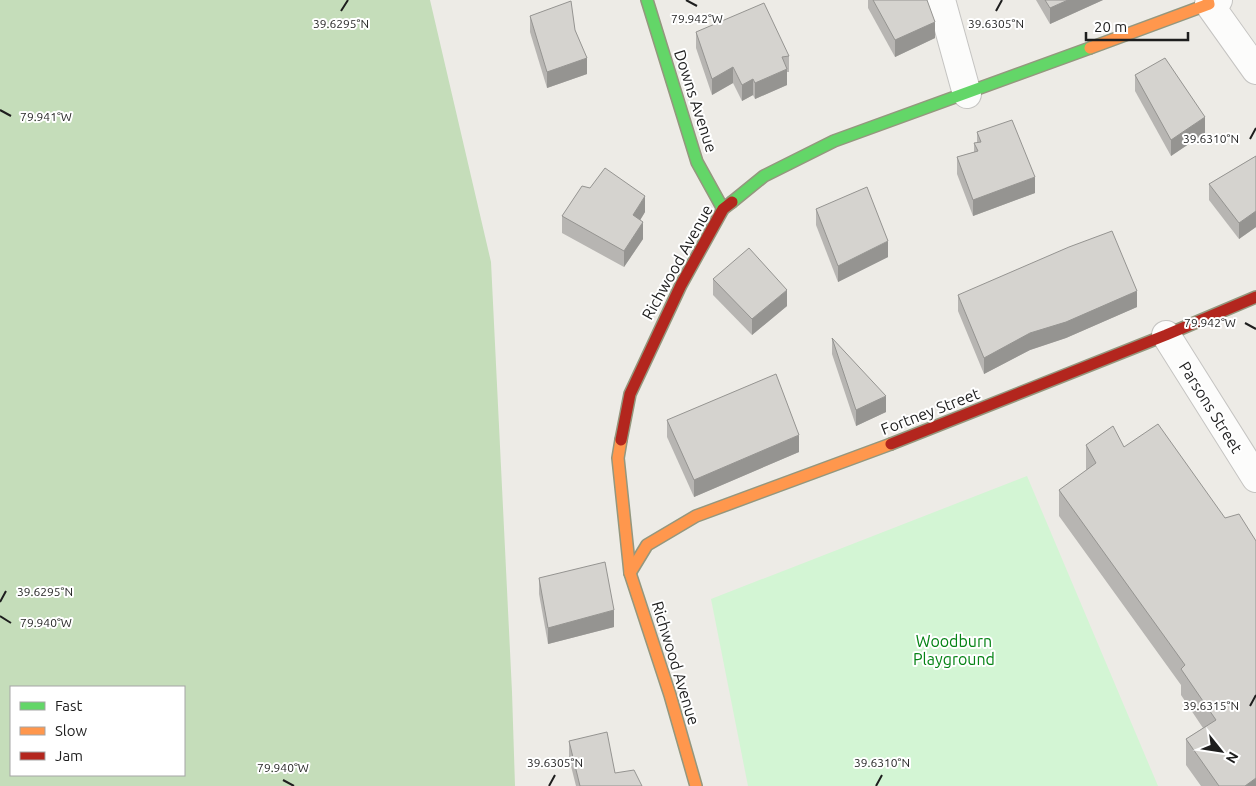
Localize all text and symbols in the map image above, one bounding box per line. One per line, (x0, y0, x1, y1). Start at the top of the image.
scale bar (1086, 10, 1188, 42)
text: 79.942°W (671, 12, 723, 25)
text: 39.6295°N (313, 17, 369, 30)
text: 39.6305°N (968, 17, 1024, 30)
text: 20 m (1094, 18, 1127, 35)
street label: Downs Avenue (671, 47, 721, 155)
text: 79.941°W (20, 110, 72, 123)
text: 39.6310°N (1183, 132, 1239, 145)
street label: Richwood Avenue (638, 201, 716, 323)
text: 79.942°W (1184, 316, 1236, 329)
street label: Parsons Street (1176, 358, 1247, 457)
street label: Fortney Street (878, 384, 982, 438)
text: 39.6295°N (17, 585, 73, 598)
street label: Richwood Avenue (649, 599, 703, 727)
text: 79.940°W (20, 616, 72, 629)
park label: Woodburn Playground (913, 632, 995, 668)
legend (10, 686, 185, 776)
text: Fast (55, 697, 83, 714)
text: 39.6315°N (1183, 699, 1239, 712)
text: Slow (55, 722, 88, 739)
north arrow (1196, 726, 1246, 776)
text: Jam (55, 747, 83, 764)
text: N (1223, 749, 1242, 766)
text: 39.6305°N (527, 756, 583, 769)
text: 39.6310°N (854, 756, 910, 769)
text: 79.940°W (257, 761, 309, 774)

